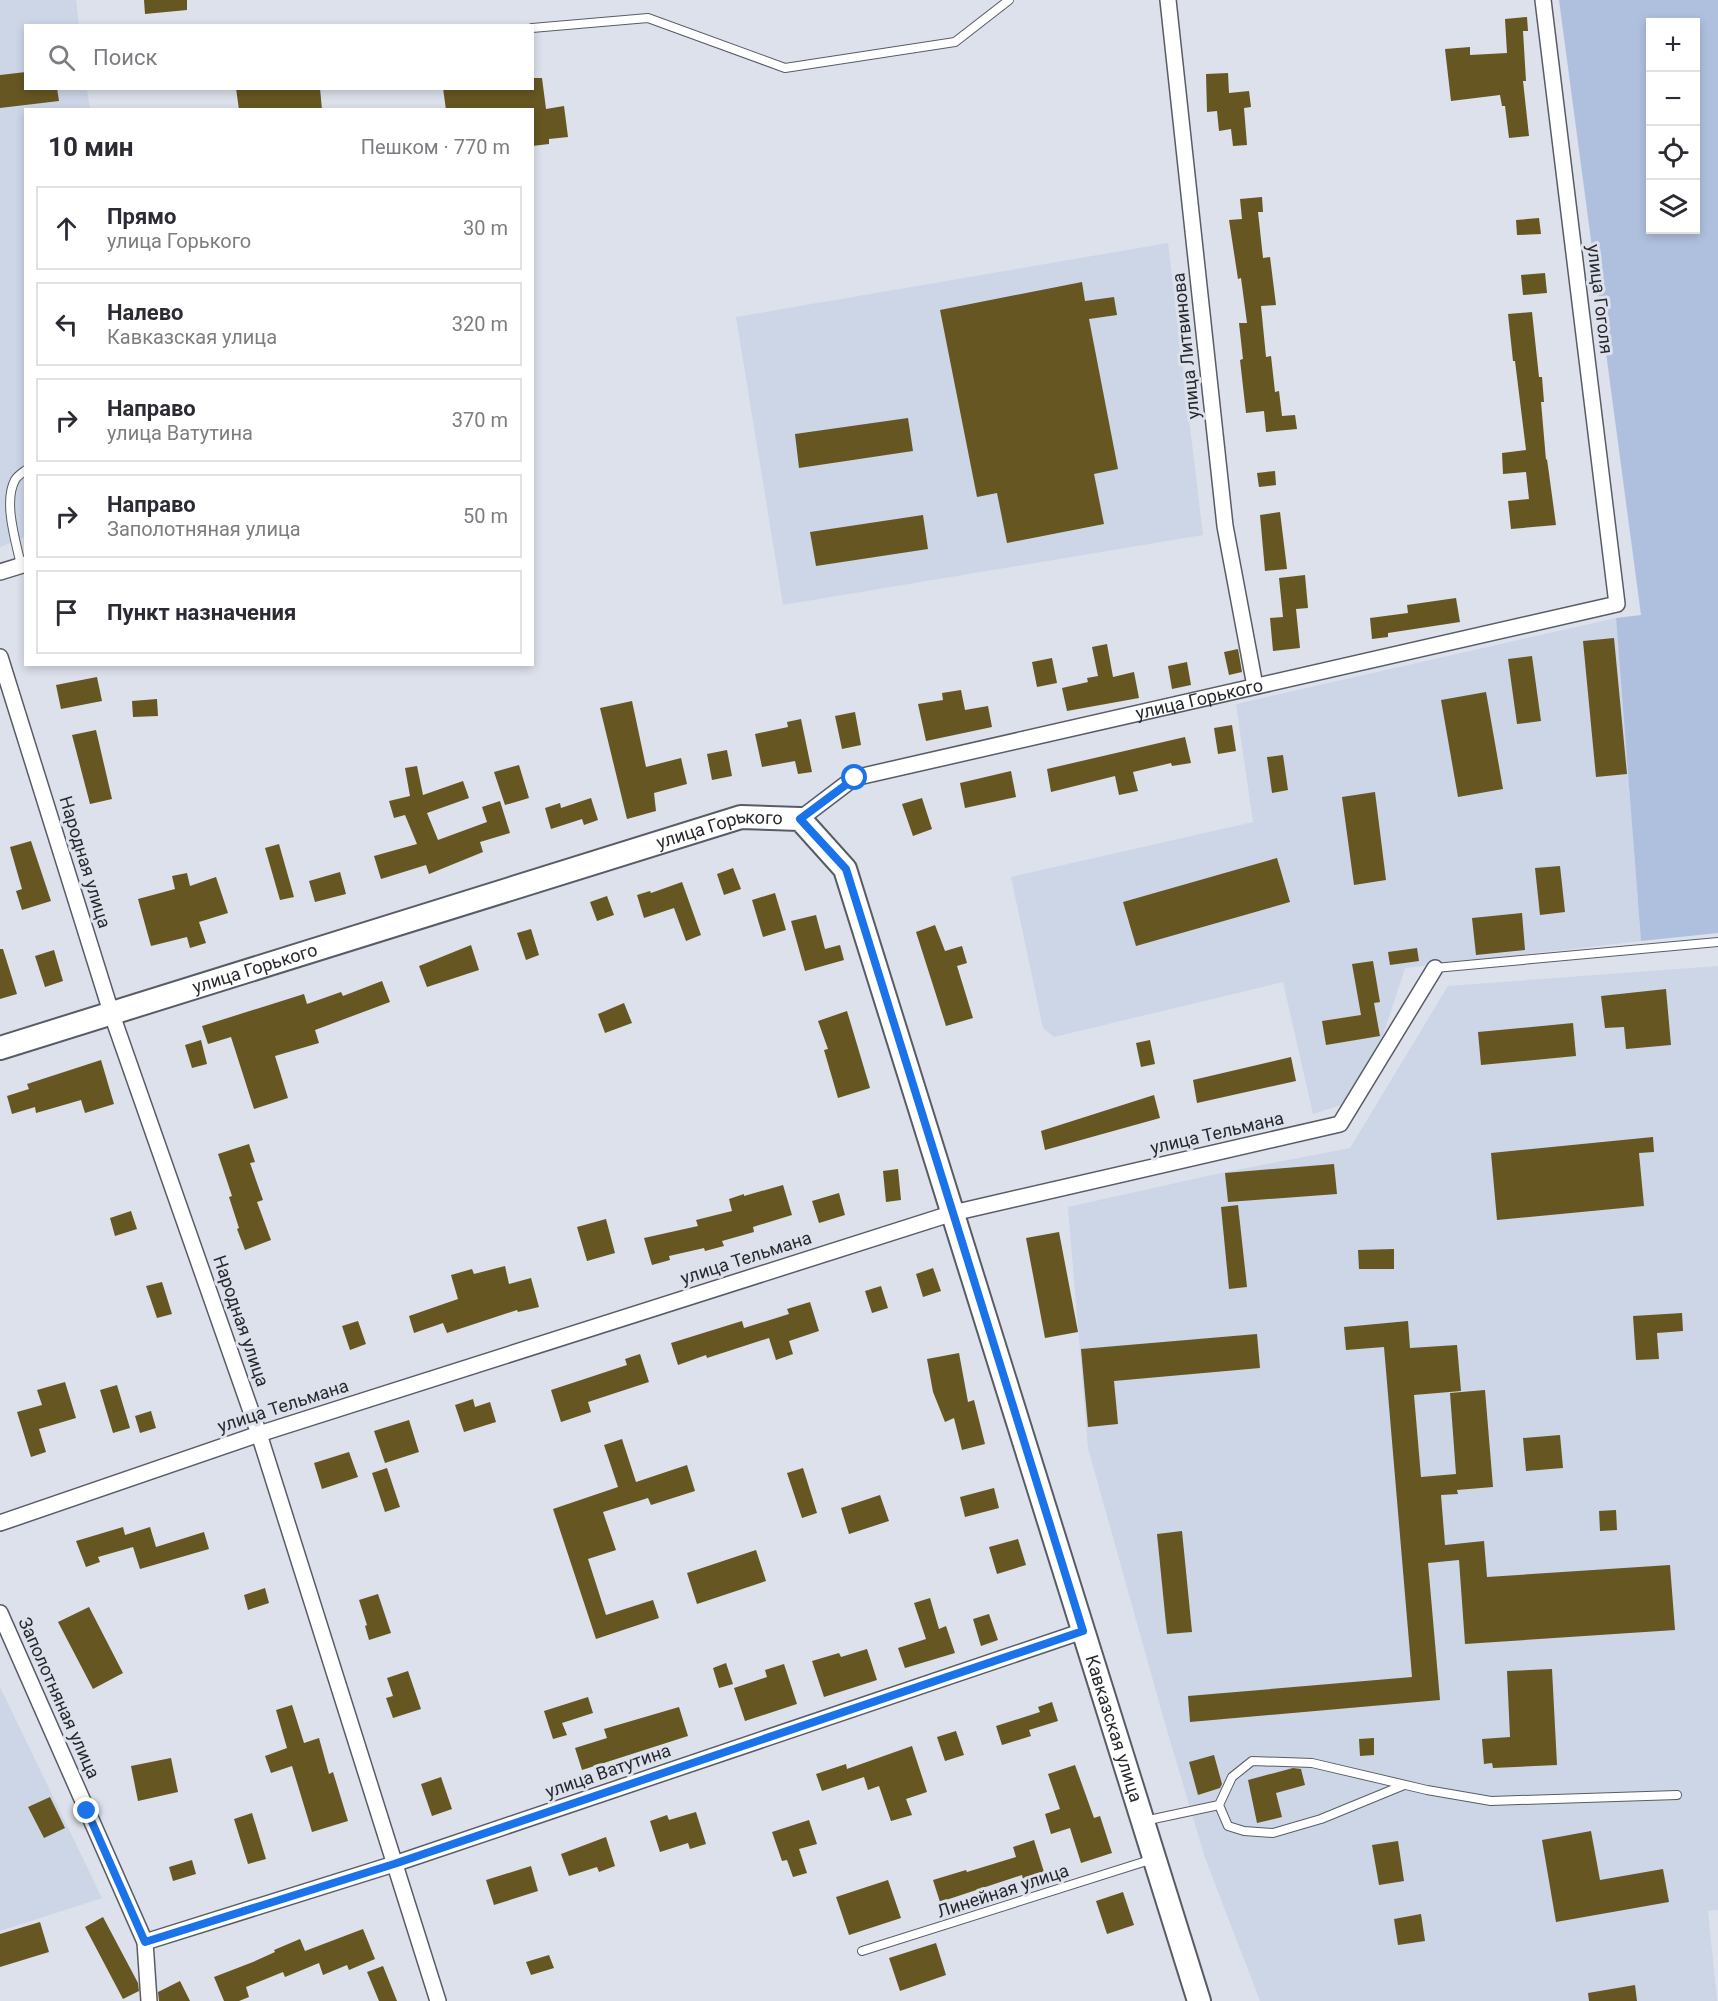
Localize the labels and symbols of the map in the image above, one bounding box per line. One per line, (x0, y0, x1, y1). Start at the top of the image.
street label: улица Гоголя (1583, 243, 1618, 355)
street label: улица Литвинова (1167, 272, 1204, 420)
street label: улица Горького (1134, 674, 1265, 723)
route start (841, 764, 867, 790)
street label: Народная улица (55, 793, 116, 931)
street label: улица Горького (654, 805, 783, 853)
street label: улица Горького (190, 939, 320, 997)
street label: улица Тельмана (1148, 1107, 1286, 1158)
street label: улица Тельмана (678, 1226, 814, 1289)
street label: Народная улица (209, 1253, 274, 1389)
street label: улица Тельмана (215, 1374, 351, 1437)
street label: Заполотняная улица (14, 1614, 105, 1782)
street label: Кавказская улица (1081, 1652, 1147, 1805)
street label: улица Ватутина (542, 1739, 673, 1802)
route end (73, 1797, 99, 1823)
street label: Линейная улица (934, 1859, 1071, 1922)

